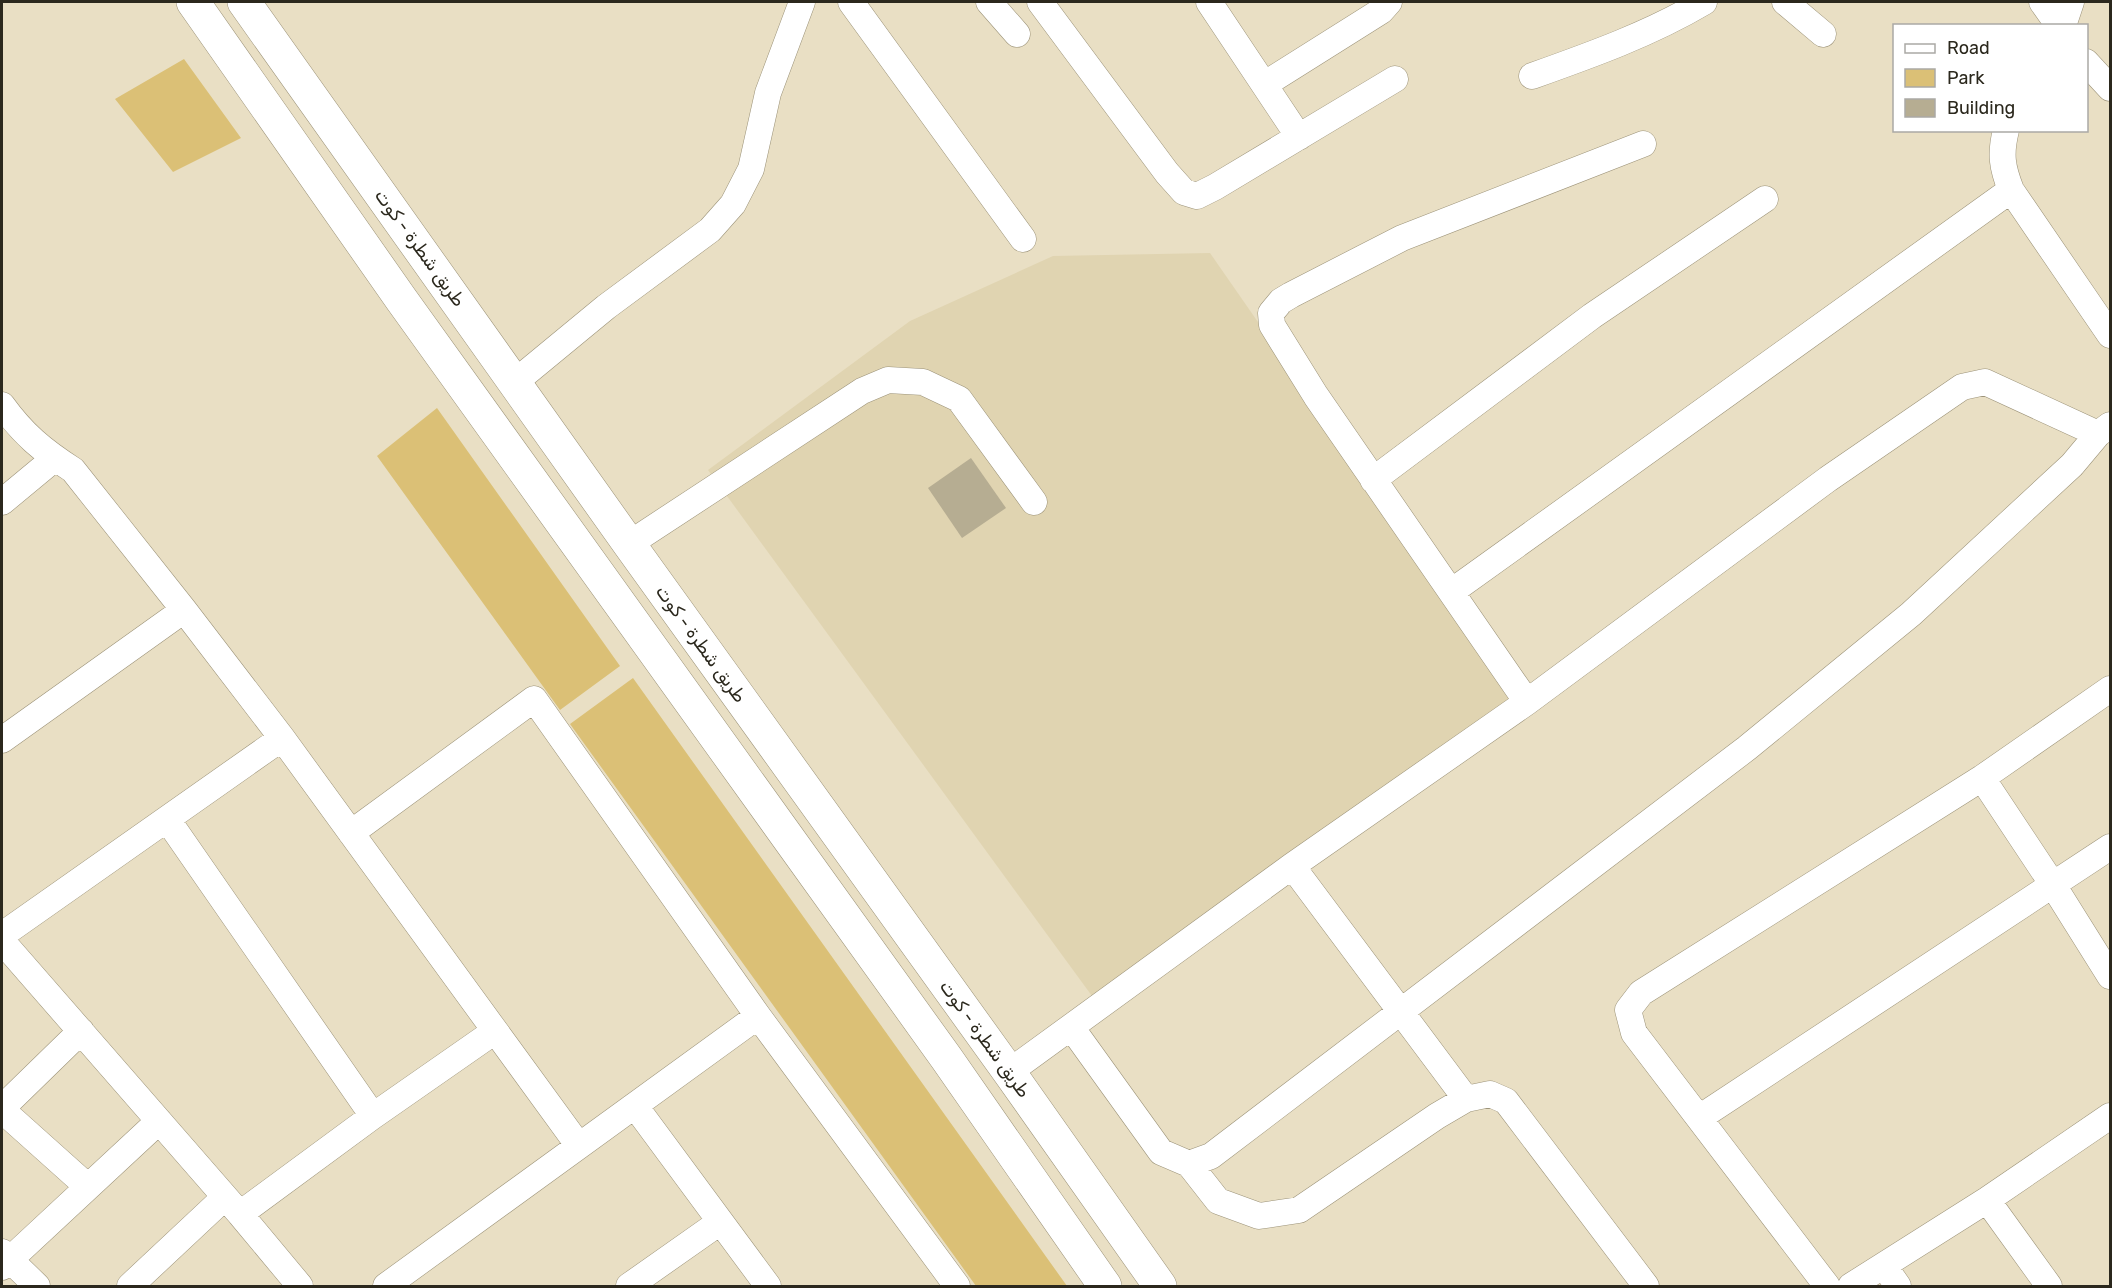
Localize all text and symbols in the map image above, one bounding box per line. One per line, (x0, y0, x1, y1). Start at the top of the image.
legend (1893, 24, 2088, 132)
text: Road (1947, 37, 1990, 59)
text: Park (1947, 67, 1985, 89)
text: Building (1947, 97, 2015, 119)
street label: طريق شطرة - كوت (370, 185, 470, 311)
street label: طريق شطرة - كوت (651, 581, 751, 707)
street label: طريق شطرة - كوت (935, 976, 1035, 1102)

